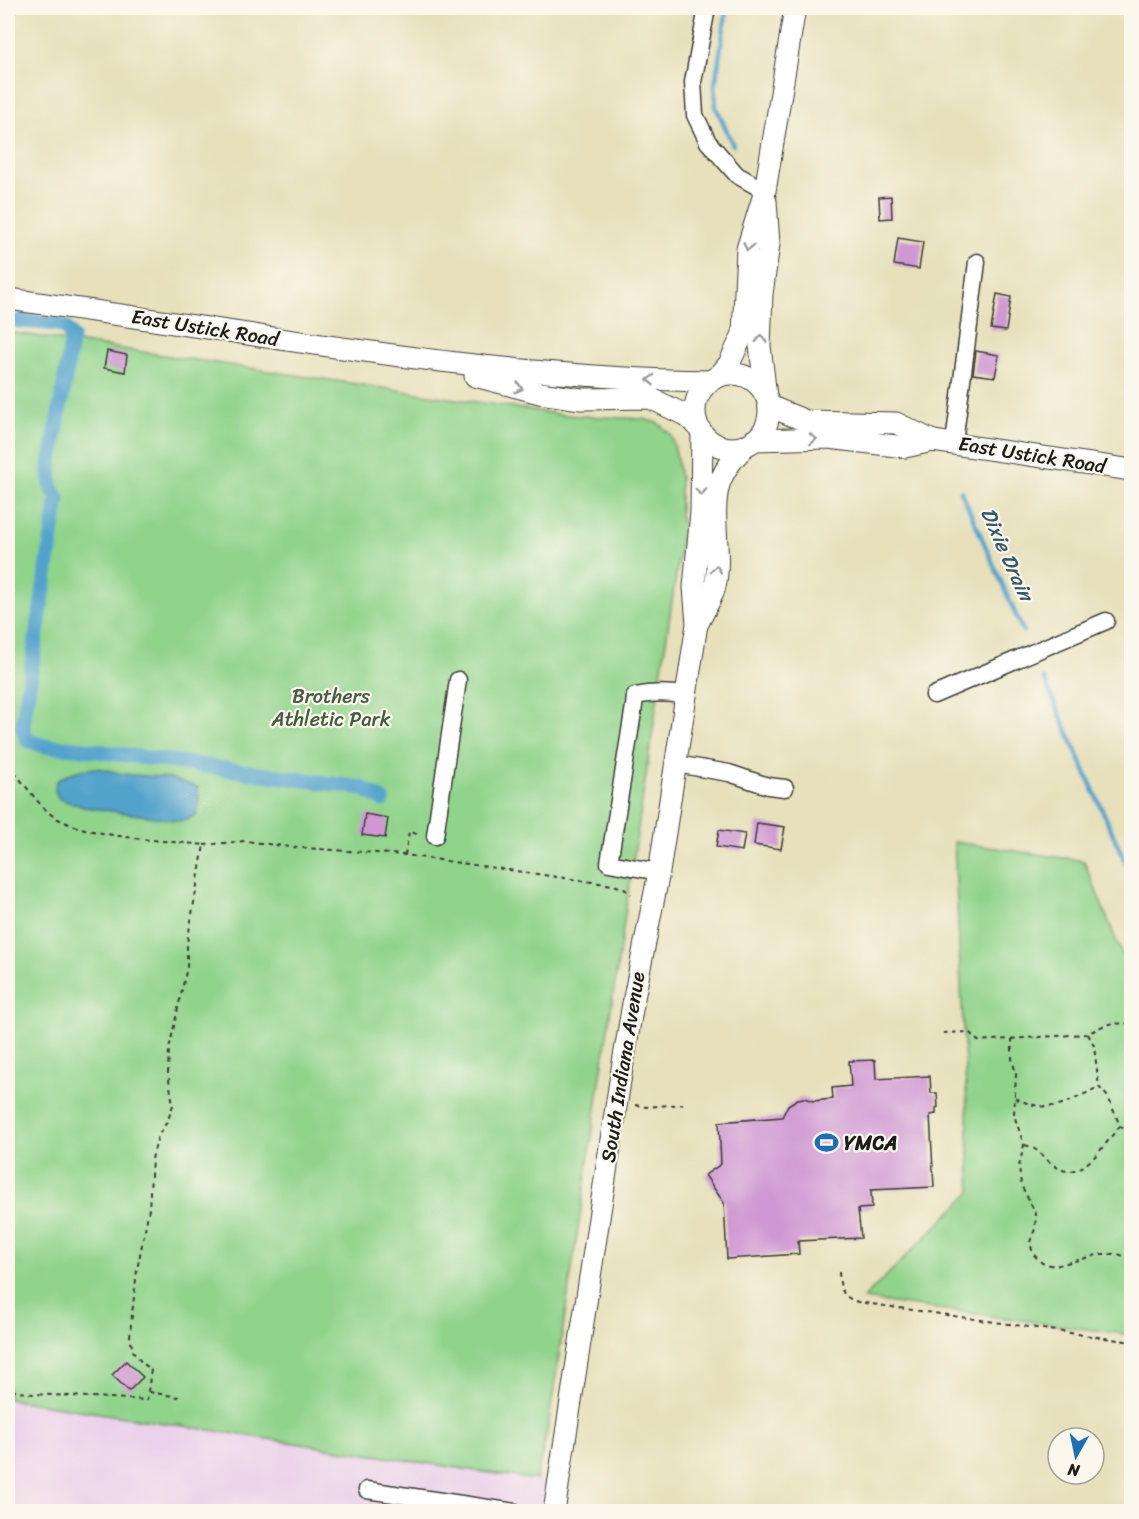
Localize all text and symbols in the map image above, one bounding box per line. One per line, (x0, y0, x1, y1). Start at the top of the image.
one-way arrow (743, 242, 756, 252)
street label: East Ustick Road (129, 299, 283, 357)
one-way arrow (754, 334, 767, 343)
one-way arrow (646, 373, 655, 386)
one-way arrow (514, 381, 524, 393)
street label: East Ustick Road (956, 426, 1110, 484)
one-way arrow (808, 433, 817, 445)
one-way arrow (695, 487, 707, 496)
water label: Dixie Drain (969, 501, 1046, 609)
one-way arrow (709, 565, 722, 574)
park label: Brothers Athletic Park (271, 679, 391, 737)
street label: South Indiana Avenue (591, 969, 655, 1165)
place label: YMCA (844, 1126, 897, 1161)
sports icon: YMCA (813, 1130, 839, 1156)
north arrow (1046, 1426, 1106, 1486)
text: N (1065, 1455, 1082, 1486)

